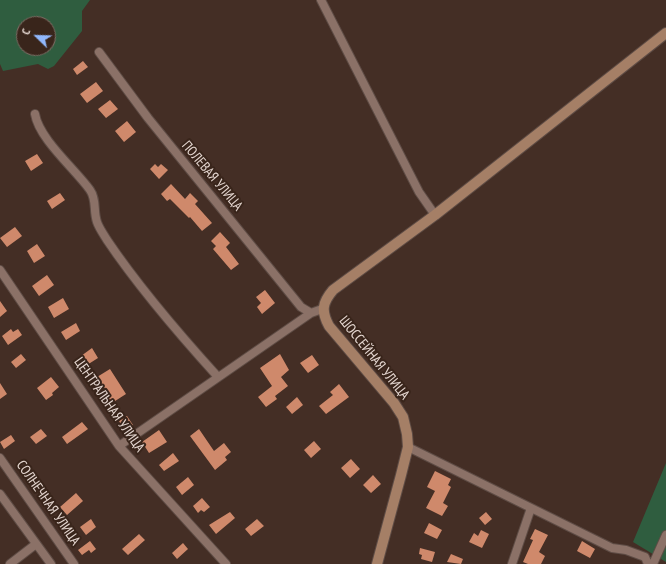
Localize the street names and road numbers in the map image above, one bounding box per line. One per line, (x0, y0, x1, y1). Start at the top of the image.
street label: ПОЛЕВАЯ УЛИЦА (178, 138, 246, 214)
street label: ШОССЕЙНАЯ УЛИЦА (335, 313, 413, 403)
street label: ЦЕНТРАЛЬНАЯ УЛИЦА (70, 354, 148, 456)
street label: СОЛНЕЧНАЯ УЛИЦА (12, 457, 84, 549)

